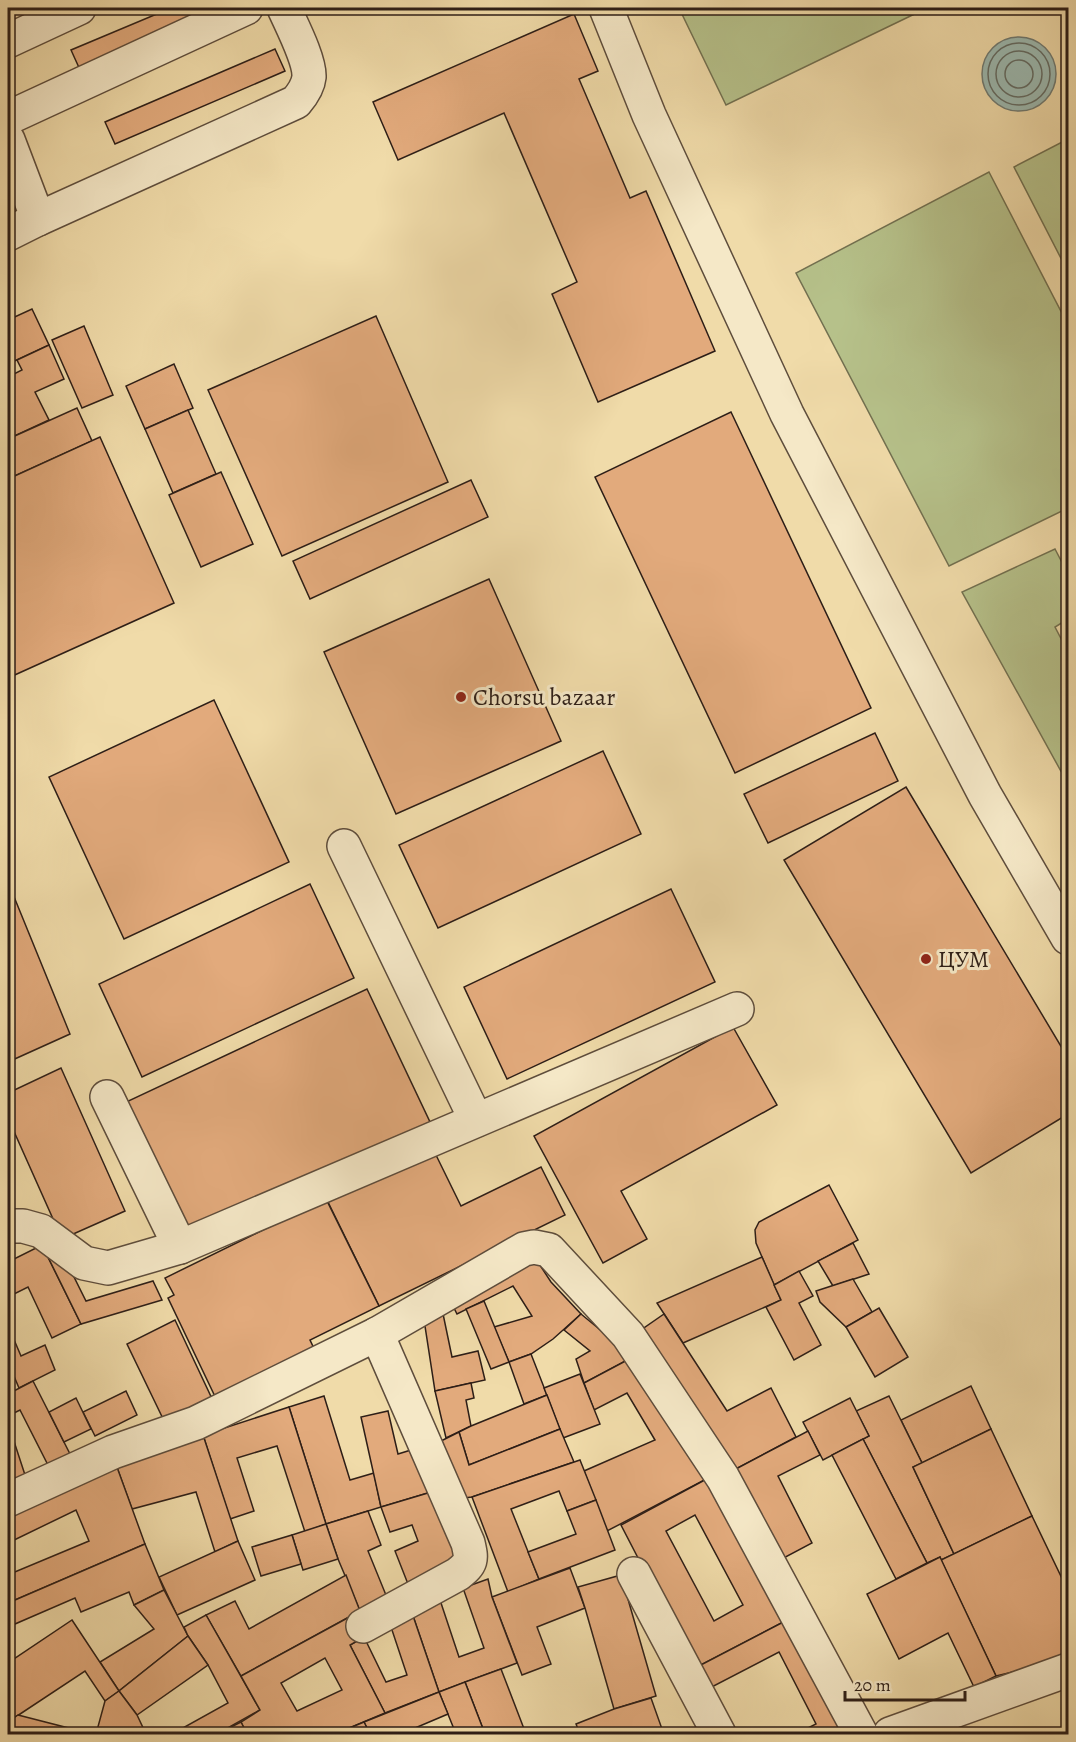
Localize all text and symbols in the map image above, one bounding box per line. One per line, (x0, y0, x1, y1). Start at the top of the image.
place label: Chorsu bazaar (473, 681, 615, 713)
marker: Chorsu bazaar (454, 690, 468, 704)
place label: ЦУМ (938, 943, 989, 975)
marker: ЦУМ (919, 952, 933, 966)
scale bar (845, 1664, 965, 1702)
text: 20 m (854, 1673, 891, 1697)

